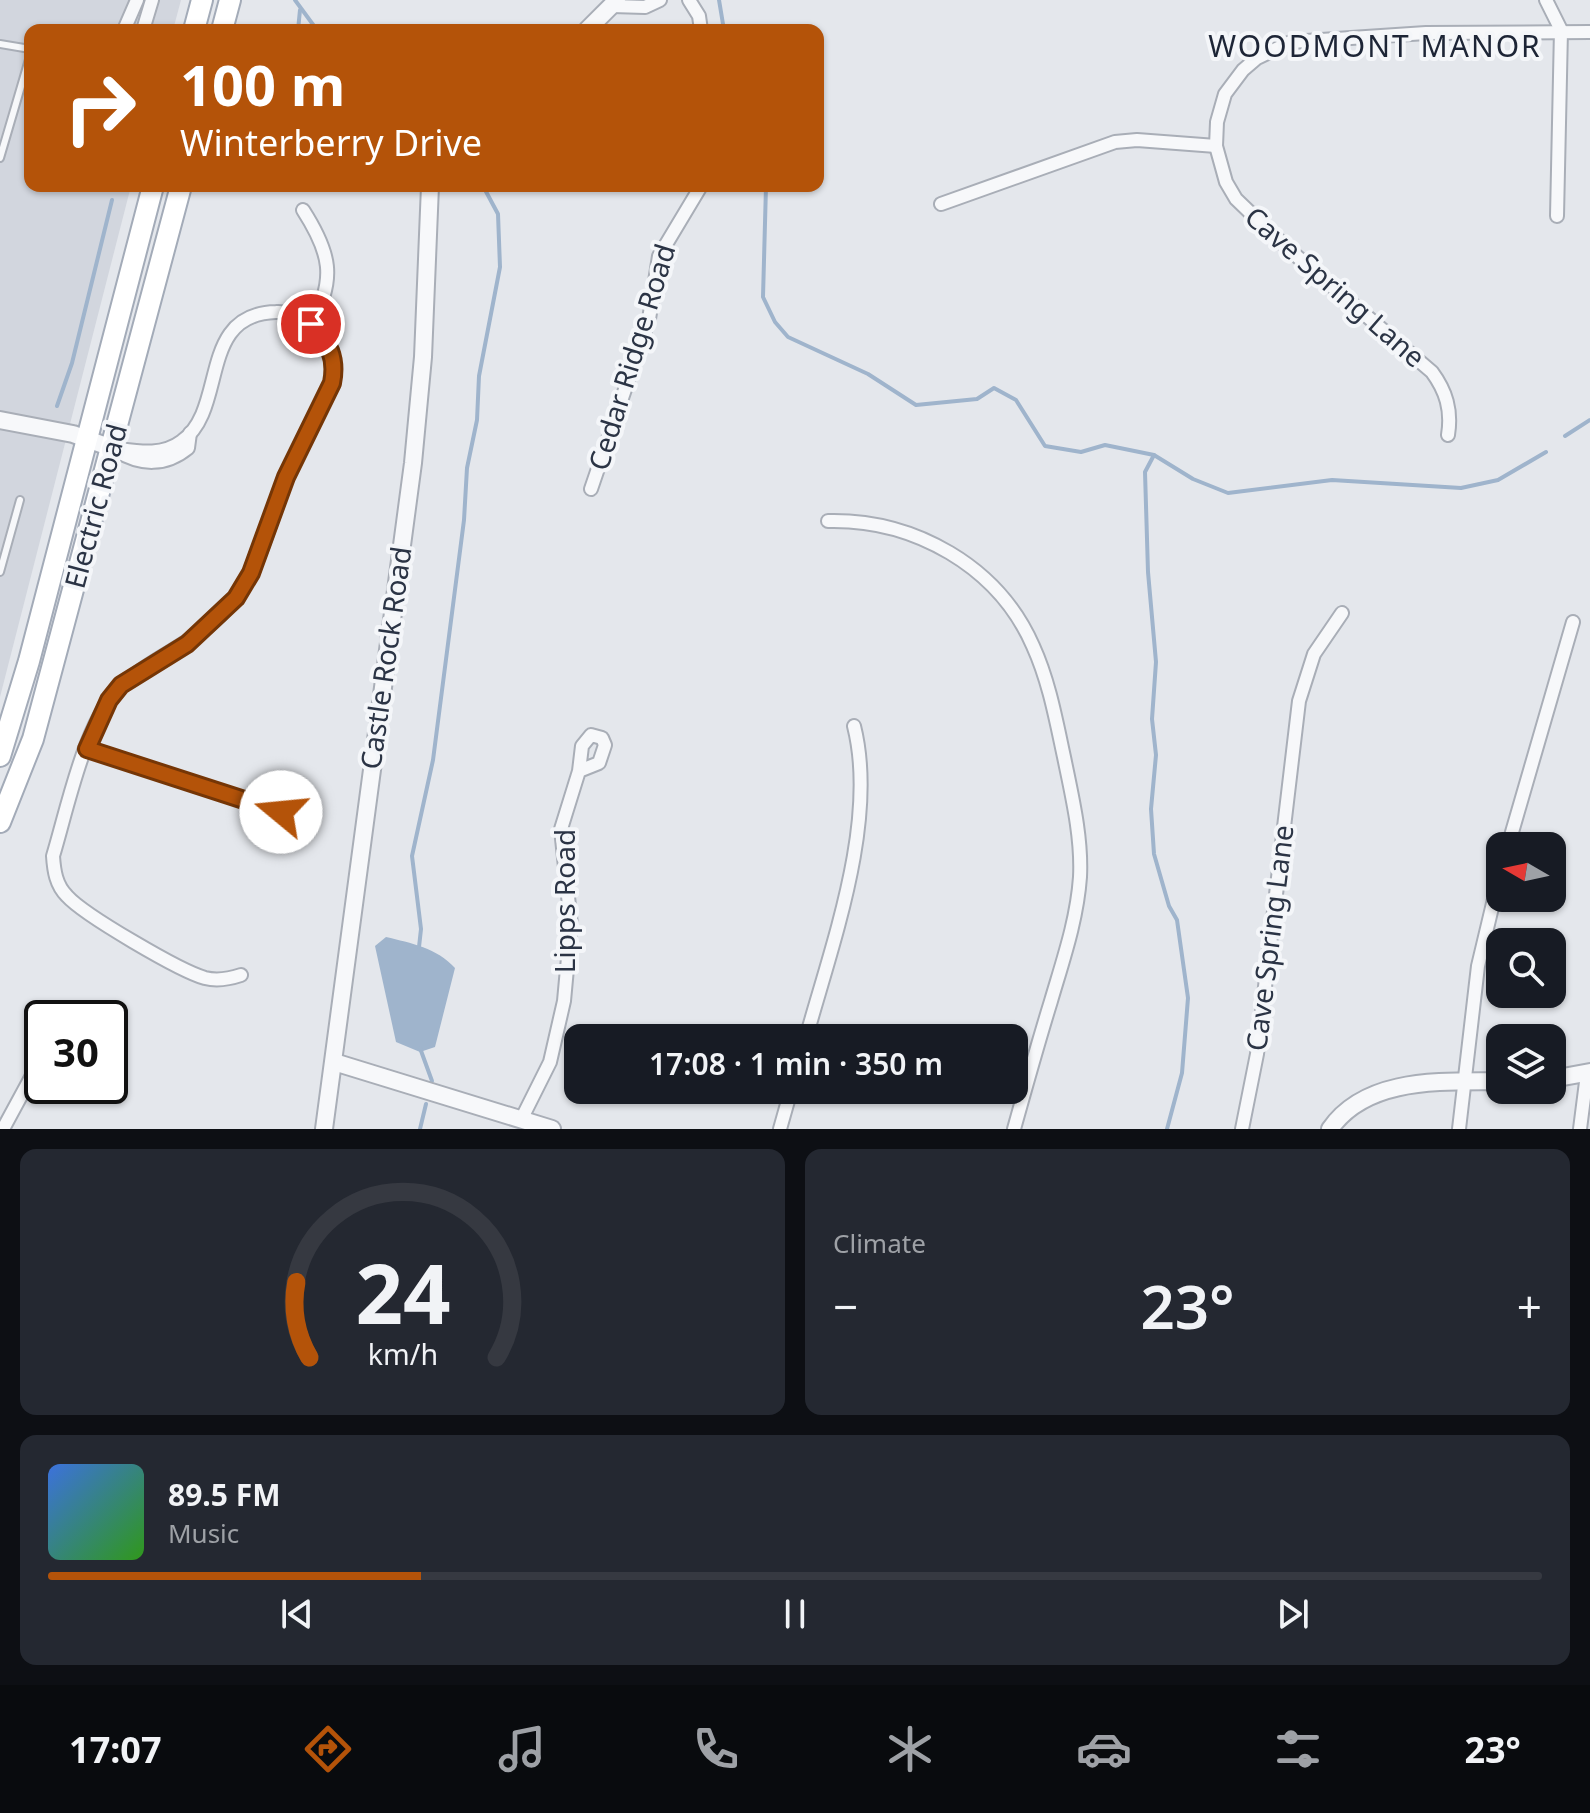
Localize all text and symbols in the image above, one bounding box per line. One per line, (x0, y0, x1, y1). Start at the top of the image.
district label: WOODMONT MANOR (1208, 25, 1542, 66)
text: 100 m (180, 46, 345, 122)
icon: right (48, 56, 152, 160)
text: Winterberry Drive (180, 118, 482, 167)
street label: Cave Spring Lane (1237, 197, 1434, 375)
street label: Cedar Ridge Road (579, 239, 684, 474)
pin (277, 290, 345, 358)
icon: arrive (289, 302, 333, 346)
street label: Electric Road (55, 419, 135, 592)
street label: Castle Rock Road (351, 544, 419, 772)
position arrow (239, 770, 323, 854)
street label: Cave Spring Lane (1236, 823, 1302, 1053)
street label: Lipps Road (545, 829, 583, 973)
north arrow (1486, 832, 1566, 912)
map controls (1486, 832, 1566, 1104)
button: search (1486, 928, 1566, 1008)
speed limit sign: 30 (24, 1000, 128, 1104)
button: layers (1486, 1024, 1566, 1104)
text: 17:08 · 1 min · 350 m (649, 1043, 943, 1084)
text: Climate (833, 1225, 926, 1261)
text: 24 (355, 1235, 450, 1348)
text: 23° (1140, 1265, 1235, 1347)
text: − (833, 1276, 858, 1336)
text: + (1517, 1276, 1542, 1336)
text: km/h (367, 1334, 438, 1373)
text: 89.5 FM (168, 1474, 280, 1515)
text: Music (168, 1515, 239, 1551)
icon: previous (275, 1592, 319, 1636)
icon: pause (773, 1592, 817, 1636)
icon: next (1271, 1592, 1315, 1636)
icon: directions (300, 1721, 356, 1777)
icon: music (494, 1721, 550, 1777)
icon: phone (688, 1721, 744, 1777)
icon: climate (882, 1721, 938, 1777)
icon: car (1076, 1721, 1132, 1777)
icon: filters (1270, 1721, 1326, 1777)
text: 17:07 (69, 1725, 162, 1774)
text: 23° (1464, 1725, 1521, 1774)

